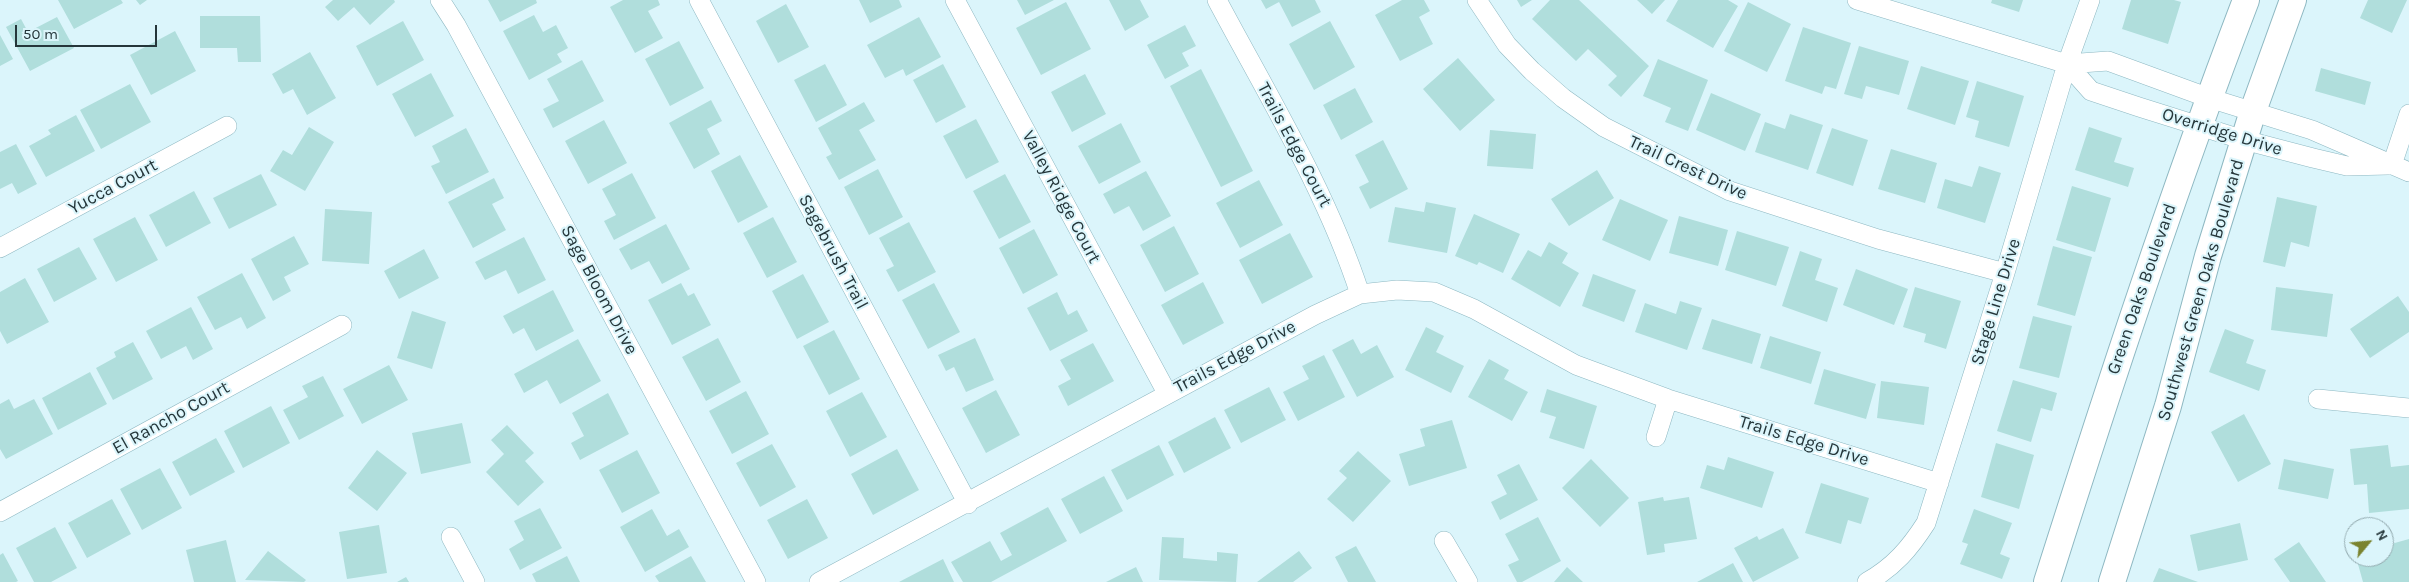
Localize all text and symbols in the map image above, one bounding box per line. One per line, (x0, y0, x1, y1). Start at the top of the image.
scale bar (18, 15, 160, 47)
text: 50 m (23, 25, 58, 43)
street label: Trails Edge Court (1252, 79, 1336, 211)
street label: Overridge Drive (2159, 103, 2285, 161)
street label: Valley Ridge Court (1017, 127, 1105, 267)
street label: Trail Crest Drive (1625, 131, 1751, 205)
street label: Yucca Court (65, 155, 161, 219)
street label: Southwest Green Oaks Boulevard (2153, 157, 2249, 423)
street label: Sagebrush Trail (794, 191, 872, 313)
street label: Green Oaks Boulevard (2103, 201, 2181, 377)
street label: Sage Bloom Drive (556, 222, 642, 358)
street label: Stage Line Drive (1966, 236, 2026, 368)
street label: Trails Edge Drive (1170, 316, 1300, 398)
street label: El Rancho Court (109, 377, 233, 459)
street label: Trails Edge Drive (1736, 411, 1872, 471)
north arrow (2344, 517, 2394, 567)
text: N (2372, 527, 2392, 544)

